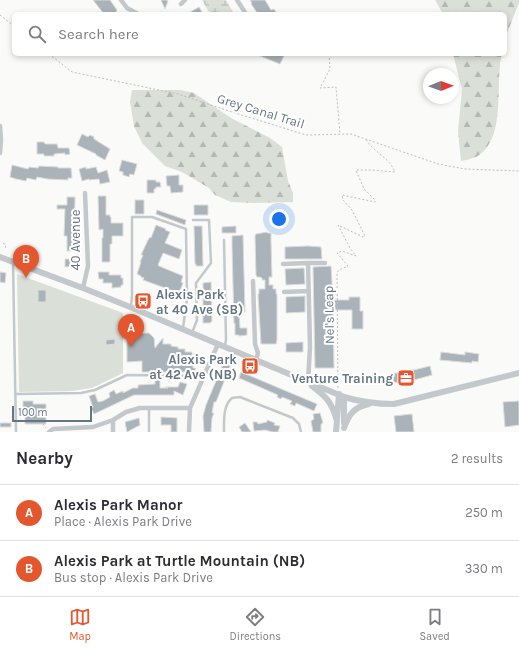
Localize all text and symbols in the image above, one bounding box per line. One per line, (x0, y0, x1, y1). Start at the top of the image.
search box (12, 12, 507, 56)
icon: search (26, 23, 48, 45)
text: Search here (58, 25, 139, 43)
north arrow (423, 68, 459, 104)
street label: Grey Canal Trail (215, 91, 307, 131)
street label: 40 Avenue (68, 209, 83, 270)
your location (269, 209, 289, 229)
pin: B (13, 245, 39, 278)
street label: Nel's Leap (321, 286, 337, 344)
place label: Alexis Park at 40 Ave (SB) (156, 287, 243, 317)
bus stop icon: Alexis Park at 40 Ave (SB) (133, 291, 153, 311)
pin: A (118, 314, 144, 347)
place label: Alexis Park at 42 Ave (NB) (149, 352, 237, 382)
bus stop icon: Alexis Park at 42 Ave (NB) (240, 356, 260, 376)
office icon: Venture Training (396, 368, 416, 388)
place label: Venture Training (291, 371, 393, 386)
scale bar (12, 404, 92, 423)
text: 100 m (18, 406, 48, 419)
text: Nearby (16, 448, 73, 468)
text: 2 results (451, 451, 503, 466)
text: Alexis Park Manor (54, 496, 182, 514)
text: A (25, 505, 33, 520)
text: 250 m (465, 505, 503, 520)
text: Place · Alexis Park Drive (54, 514, 192, 529)
text: Alexis Park at Turtle Mountain (NB) (54, 552, 305, 570)
text: B (25, 561, 33, 576)
text: 330 m (465, 561, 503, 576)
text: Bus stop · Alexis Park Drive (54, 570, 213, 585)
tab: Map (69, 606, 91, 643)
tab: Directions (229, 606, 281, 643)
tab: Saved (419, 606, 450, 643)

